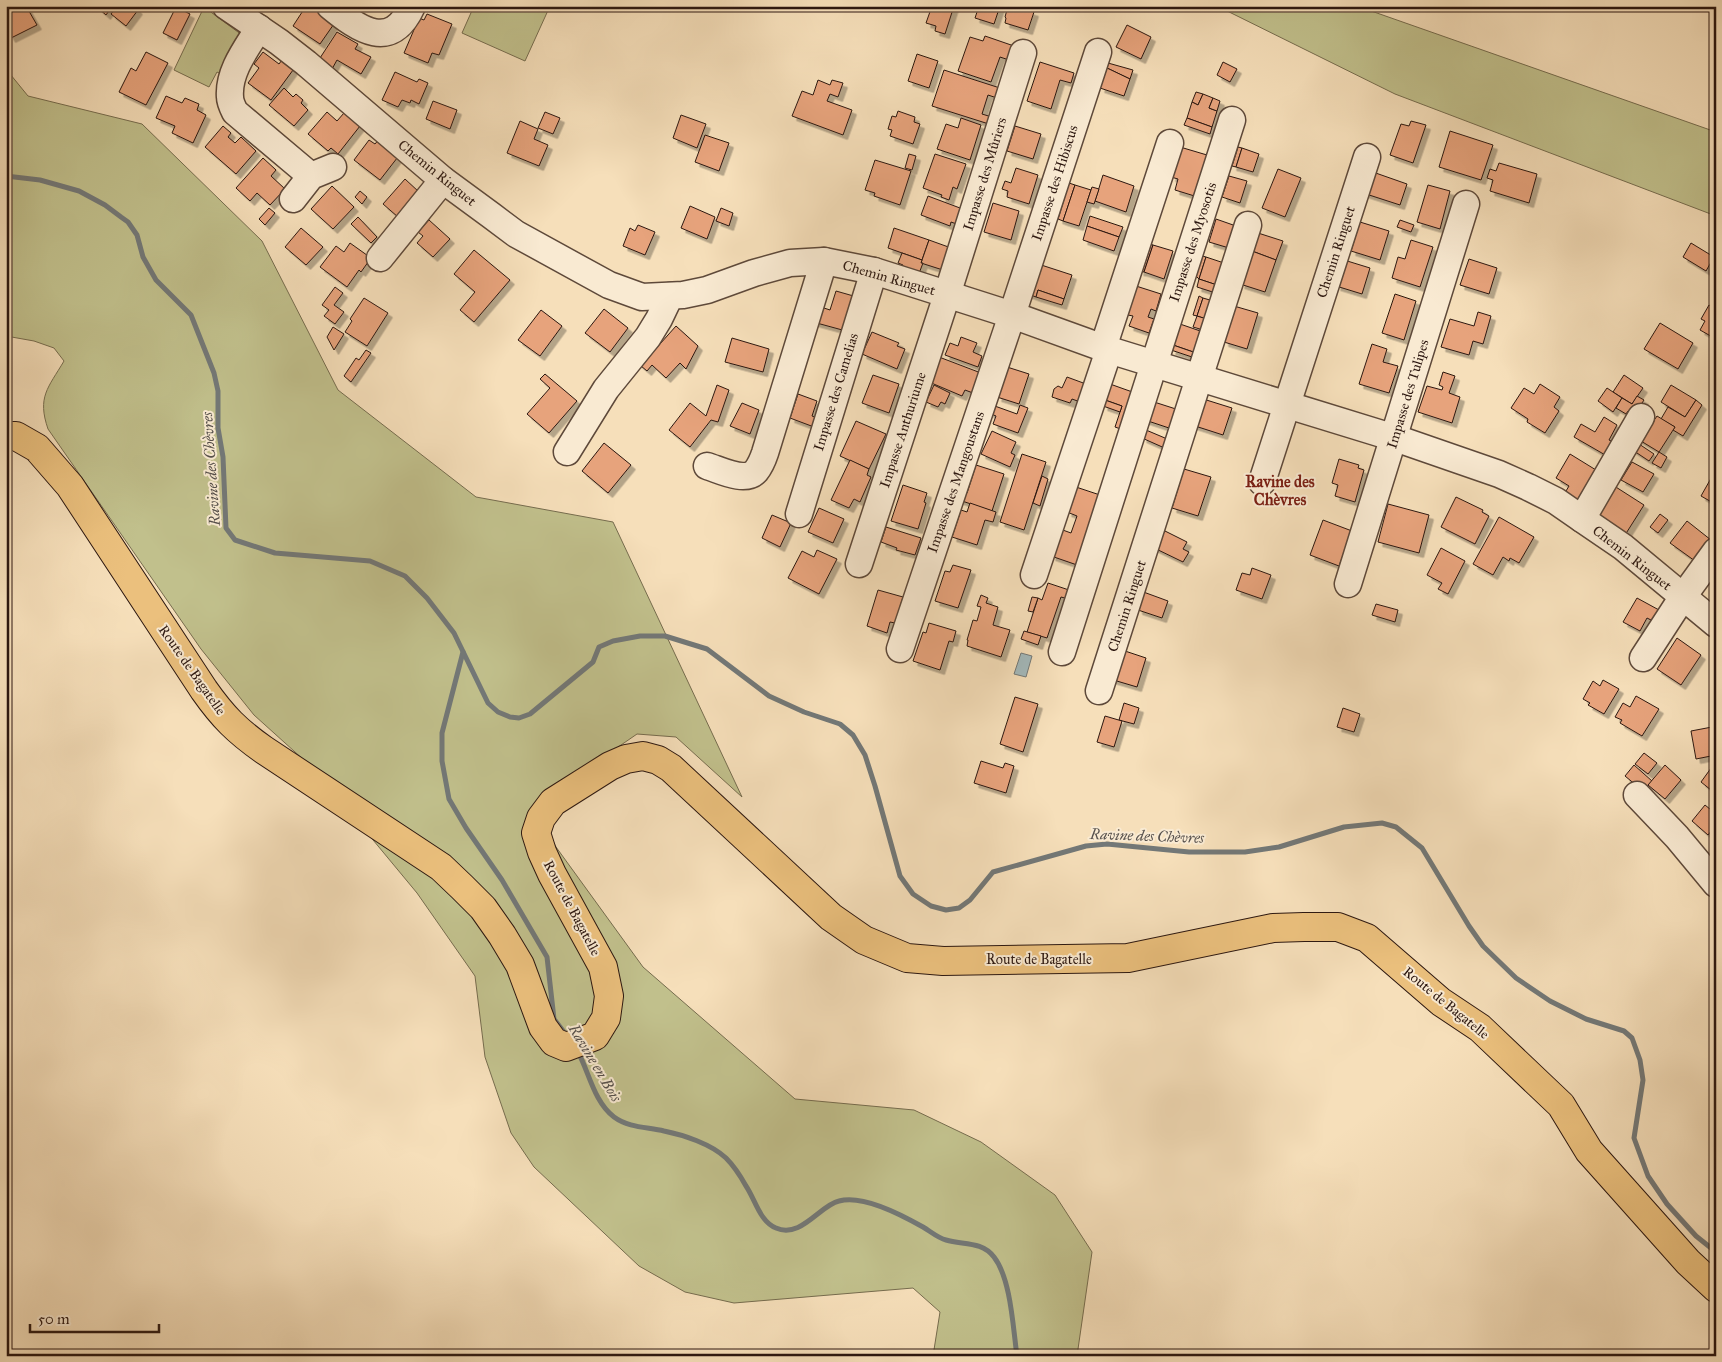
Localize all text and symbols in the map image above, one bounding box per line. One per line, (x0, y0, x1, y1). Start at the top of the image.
street label: Impasse des Mûriers (960, 115, 1010, 233)
street label: Impasse des Hibiscus (1028, 123, 1082, 243)
street label: Chemin Ringuet (395, 136, 479, 210)
street label: Impasse des Myosotis (1166, 180, 1220, 304)
street label: Chemin Ringuet (1313, 204, 1359, 300)
street label: Chemin Ringuet (841, 257, 937, 299)
street label: Impasse des Camelias (810, 331, 862, 453)
street label: Impasse des Tulipes (1383, 337, 1433, 451)
street label: Impasse Anthuriume (876, 370, 930, 490)
street label: Impasse des Mangoustans (924, 409, 988, 555)
water label: Ravine des Chèvres (198, 411, 224, 528)
district label: Ravine des Chèvres (1245, 472, 1315, 509)
street label: Chemin Ringuet (1589, 522, 1675, 594)
street label: Chemin Ringuet (1104, 558, 1150, 654)
street label: Route de Bagatelle (155, 622, 229, 718)
water label: Ravine des Chèvres (1089, 825, 1205, 847)
street label: Route de Bagatelle (540, 857, 604, 959)
street label: Route de Bagatelle (986, 951, 1092, 968)
street label: Route de Bagatelle (1400, 963, 1493, 1043)
water label: Ravine en Bois (564, 1020, 626, 1106)
scale bar (30, 1302, 159, 1334)
text: 50 m (38, 1310, 70, 1328)

